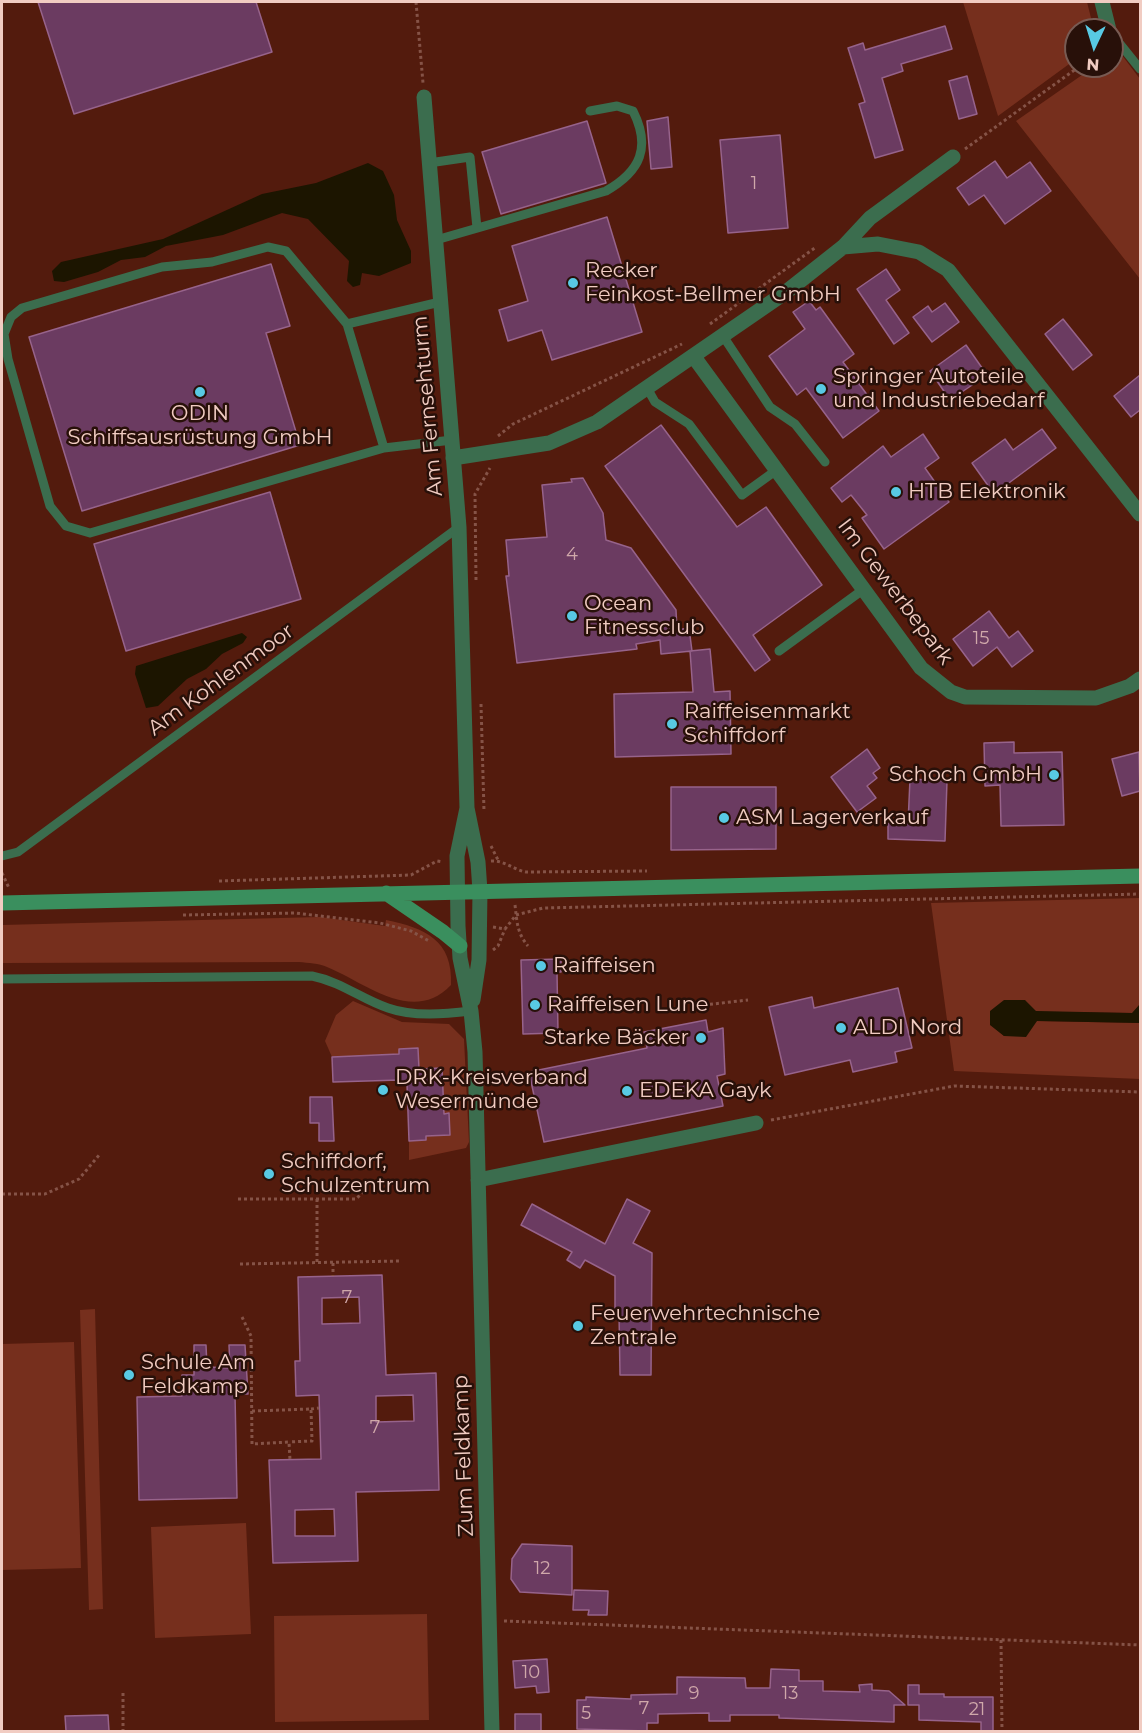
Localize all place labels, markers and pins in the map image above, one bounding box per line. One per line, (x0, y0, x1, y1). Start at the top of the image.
place label: Recker Feinkost-Bellmer GmbH (585, 258, 841, 308)
marker: Recker Feinkost-Bellmer GmbH (566, 276, 580, 290)
place label: Springer Autoteile und Industriebedarf (833, 364, 1044, 414)
marker: Springer Autoteile und Industriebedarf (814, 382, 828, 396)
marker: ODIN Schiffsausrüstung GmbH (193, 385, 207, 399)
place label: ODIN Schiffsausrüstung GmbH (67, 401, 333, 451)
place label: HTB Elektronik (908, 479, 1066, 505)
marker: HTB Elektronik (889, 485, 903, 499)
place label: Ocean Fitnessclub (584, 591, 704, 641)
marker: Ocean Fitnessclub (565, 609, 579, 623)
place label: Raiffeisenmarkt Schiffdorf (684, 699, 851, 749)
marker: Raiffeisenmarkt Schiffdorf (665, 717, 679, 731)
place label: Schoch GmbH (889, 762, 1042, 788)
marker: Schoch GmbH (1047, 768, 1061, 782)
place label: ASM Lagerverkauf (736, 805, 928, 831)
marker: ASM Lagerverkauf (717, 811, 731, 825)
place label: Raiffeisen (553, 953, 656, 979)
marker: Raiffeisen (534, 959, 548, 973)
place label: Raiffeisen Lune (547, 992, 708, 1018)
marker: Raiffeisen Lune (528, 998, 542, 1012)
place label: ALDI Nord (853, 1015, 962, 1041)
marker: ALDI Nord (834, 1021, 848, 1035)
place label: Starke Bäcker (544, 1025, 689, 1051)
marker: Starke Bäcker (694, 1031, 708, 1045)
place label: DRK-Kreisverband Wesermünde (395, 1065, 588, 1115)
place label: EDEKA Gayk (639, 1078, 772, 1104)
marker: DRK-Kreisverband Wesermünde (376, 1083, 390, 1097)
marker: EDEKA Gayk (620, 1084, 634, 1098)
place label: Schiffdorf, Schulzentrum (281, 1149, 430, 1199)
marker: Schiffdorf, Schulzentrum (262, 1167, 276, 1181)
place label: Feuerwehrtechnische Zentrale (590, 1301, 820, 1351)
marker: Feuerwehrtechnische Zentrale (571, 1319, 585, 1333)
place label: Schule Am Feldkamp (141, 1350, 255, 1400)
marker: Schule Am Feldkamp (122, 1368, 136, 1382)

